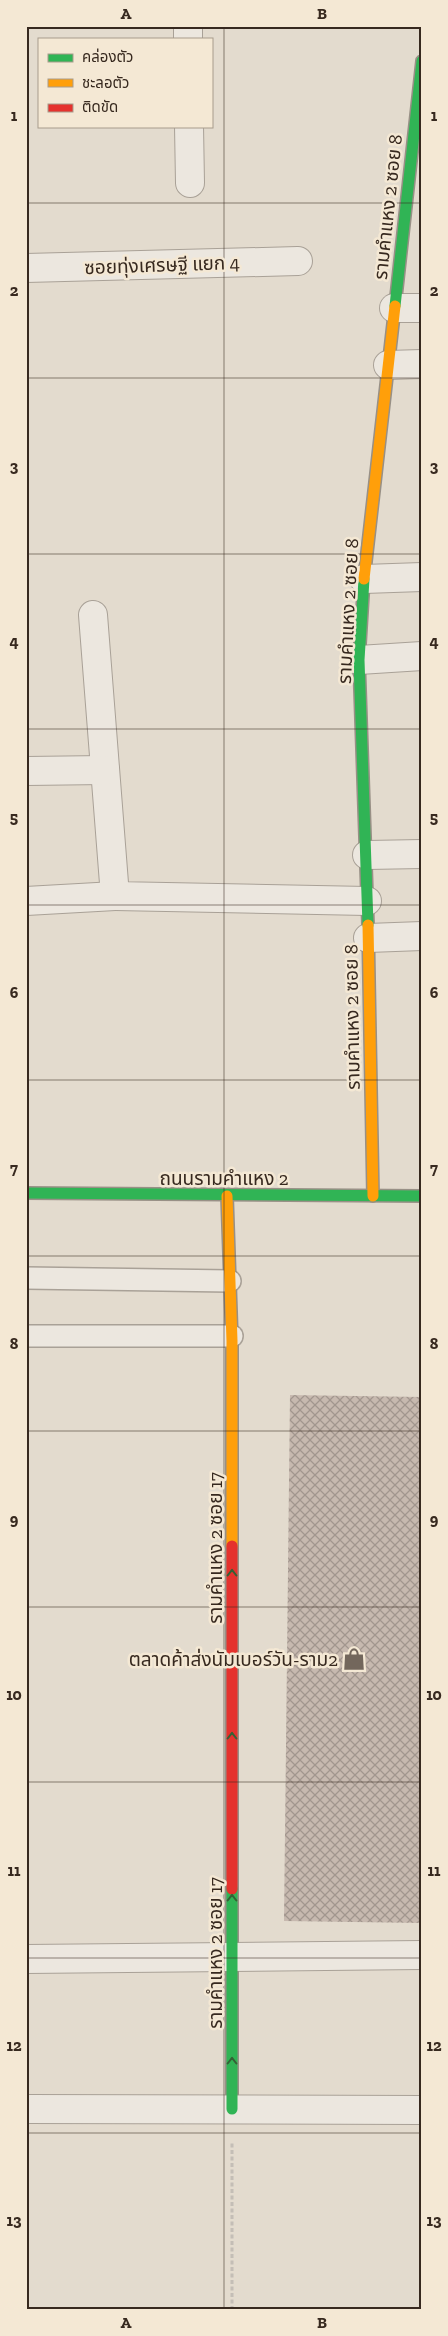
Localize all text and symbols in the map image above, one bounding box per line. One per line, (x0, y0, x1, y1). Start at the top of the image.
text: A (121, 4, 132, 23)
text: B (317, 4, 327, 23)
legend (38, 38, 212, 128)
text: คล่องตัว (82, 48, 133, 66)
text: ชะลอตัว (82, 74, 129, 92)
text: ติดขัด (82, 98, 118, 116)
text: 1 (11, 106, 18, 125)
text: 1 (431, 106, 438, 125)
street label: รามคำแหง 2 ซอย 8 (369, 133, 407, 281)
street label: ซอยทุ่งเศรษฐี แยก 4 (84, 251, 240, 279)
text: 2 (10, 281, 19, 300)
text: 2 (430, 281, 439, 300)
text: 3 (10, 457, 19, 476)
text: 3 (430, 457, 439, 476)
street label: รามคำแหง 2 ซอย 8 (333, 538, 363, 684)
text: 4 (9, 632, 19, 651)
text: 4 (429, 632, 439, 651)
text: 5 (10, 808, 18, 827)
text: 5 (430, 808, 438, 827)
street label: รามคำแหง 2 ซอย 8 (339, 944, 365, 1090)
text: 6 (10, 983, 19, 1002)
text: 6 (430, 983, 439, 1002)
text: 7 (10, 1159, 18, 1178)
text: 7 (430, 1159, 438, 1178)
street label: ถนนรามคำแหง 2 (159, 1167, 289, 1190)
text: 8 (10, 1334, 19, 1353)
text: 8 (430, 1334, 439, 1353)
street label: รามคำแหง 2 ซอย 17 (204, 1472, 227, 1624)
text: 9 (10, 1510, 19, 1529)
text: 9 (430, 1510, 439, 1529)
one-way arrow (227, 1569, 237, 1576)
shop icon: ตลาดค้าส่งนัมเบอร์วัน-ราม2 (341, 1646, 367, 1672)
place label: ตลาดค้าส่งนัมเบอร์วัน-ราม2 (129, 1648, 338, 1671)
text: 10 (6, 1685, 22, 1704)
text: 10 (426, 1685, 442, 1704)
one-way arrow (227, 1731, 237, 1739)
text: 11 (8, 1861, 21, 1880)
text: 11 (428, 1861, 441, 1880)
street label: รามคำแหง 2 ซอย 17 (204, 1877, 227, 2029)
one-way arrow (227, 1894, 237, 1902)
text: 12 (6, 2036, 22, 2055)
text: 12 (426, 2036, 442, 2055)
one-way arrow (227, 2056, 237, 2064)
text: 13 (7, 2211, 22, 2230)
text: 13 (427, 2211, 442, 2230)
text: A (121, 2313, 132, 2332)
text: B (317, 2313, 327, 2332)

